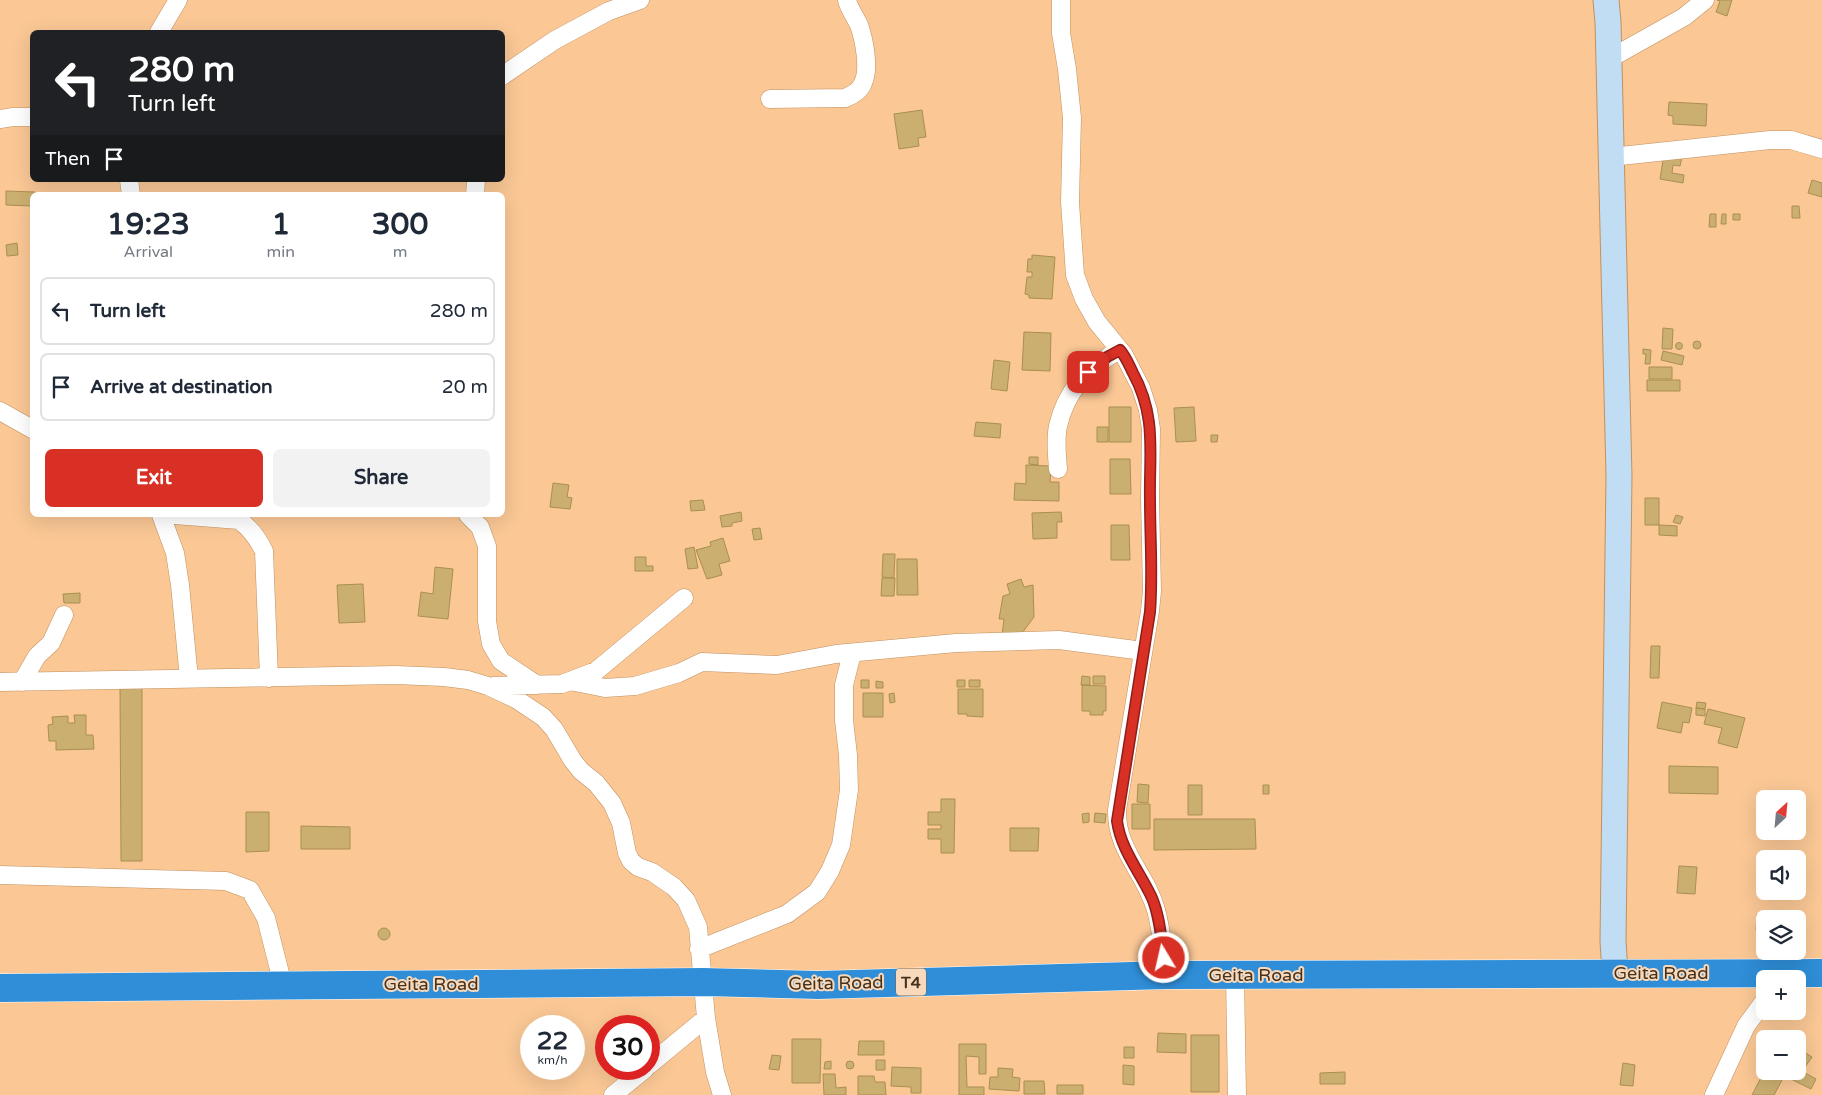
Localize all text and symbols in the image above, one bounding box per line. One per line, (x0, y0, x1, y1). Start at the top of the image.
text: 280 m (128, 49, 235, 91)
icon: left (45, 50, 110, 115)
text: Turn left (128, 91, 216, 117)
icon: arrive (100, 145, 128, 173)
text: Then (45, 148, 90, 170)
text: 19:23 (107, 206, 190, 243)
text: 1 (271, 206, 290, 243)
text: 300 (372, 206, 428, 243)
text: Arrival (124, 242, 173, 262)
text: min (267, 242, 295, 262)
text: m (393, 242, 407, 262)
icon: left (47, 297, 75, 325)
text: Turn left (90, 300, 166, 322)
text: 280 m (430, 300, 488, 322)
pin (1067, 351, 1109, 393)
icon: arrive (1074, 358, 1102, 386)
icon: arrive (47, 373, 75, 401)
text: Arrive at destination (90, 376, 273, 398)
text: 20 m (442, 376, 488, 398)
button: Exit (45, 449, 263, 507)
button: Share (273, 449, 490, 507)
north arrow (1756, 790, 1806, 840)
map controls (1756, 790, 1806, 1080)
button: sound (1756, 850, 1806, 900)
button: layers (1756, 910, 1806, 960)
position arrow (1137, 931, 1189, 983)
street label: Geita Road (1613, 962, 1709, 984)
street label: Geita Road (1208, 964, 1304, 986)
road number: T4 (896, 969, 926, 996)
button: + (1756, 970, 1806, 1020)
street label: Geita Road (788, 971, 884, 995)
street label: Geita Road (383, 973, 479, 995)
speed limit sign: 30 (595, 1015, 660, 1080)
text: 22 (537, 1026, 568, 1056)
button: − (1756, 1030, 1806, 1080)
text: km/h (537, 1053, 568, 1067)

